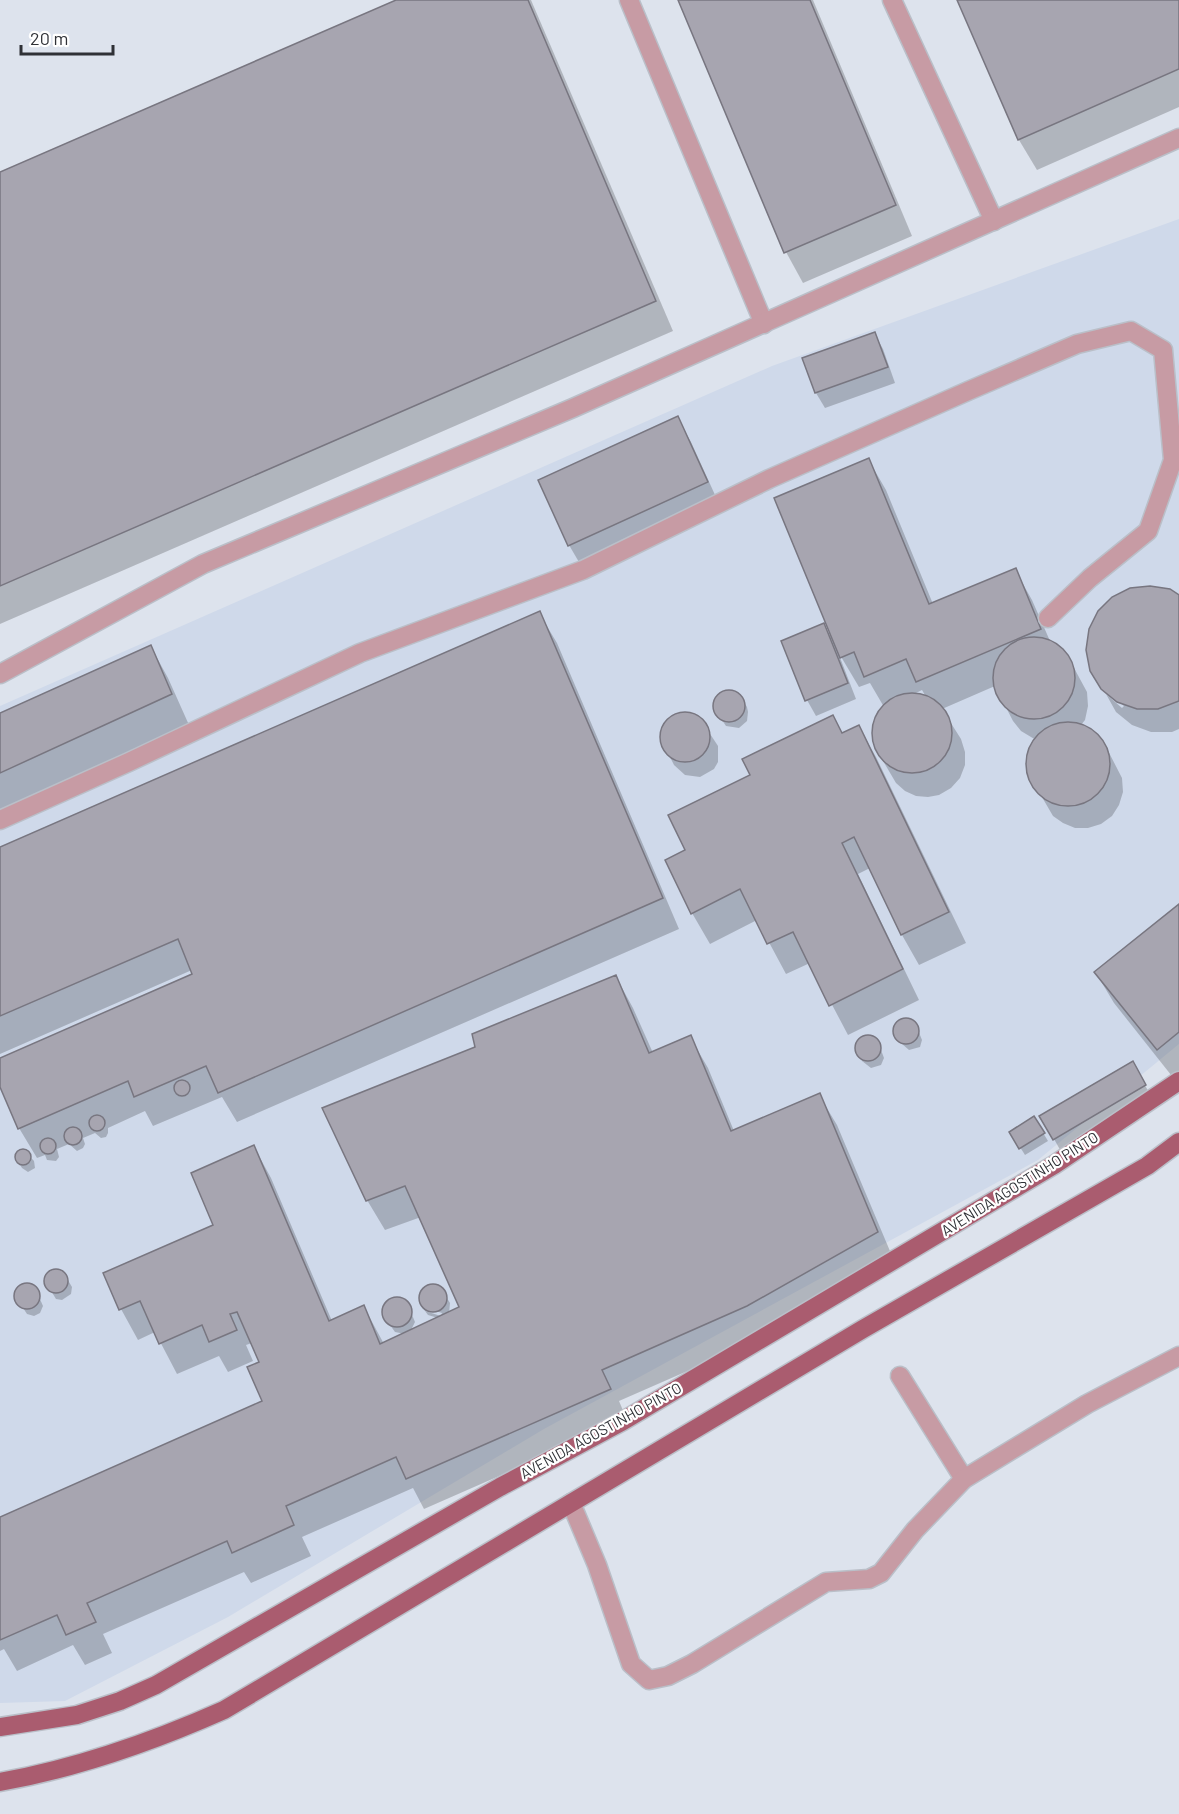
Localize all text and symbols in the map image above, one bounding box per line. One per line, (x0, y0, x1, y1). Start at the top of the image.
scale bar (21, 18, 112, 56)
text: 20 m (30, 27, 68, 49)
street label: AVENIDA AGOSTINHO PINTO (938, 1127, 1101, 1239)
street label: AVENIDA AGOSTINHO PINTO (517, 1378, 684, 1482)

